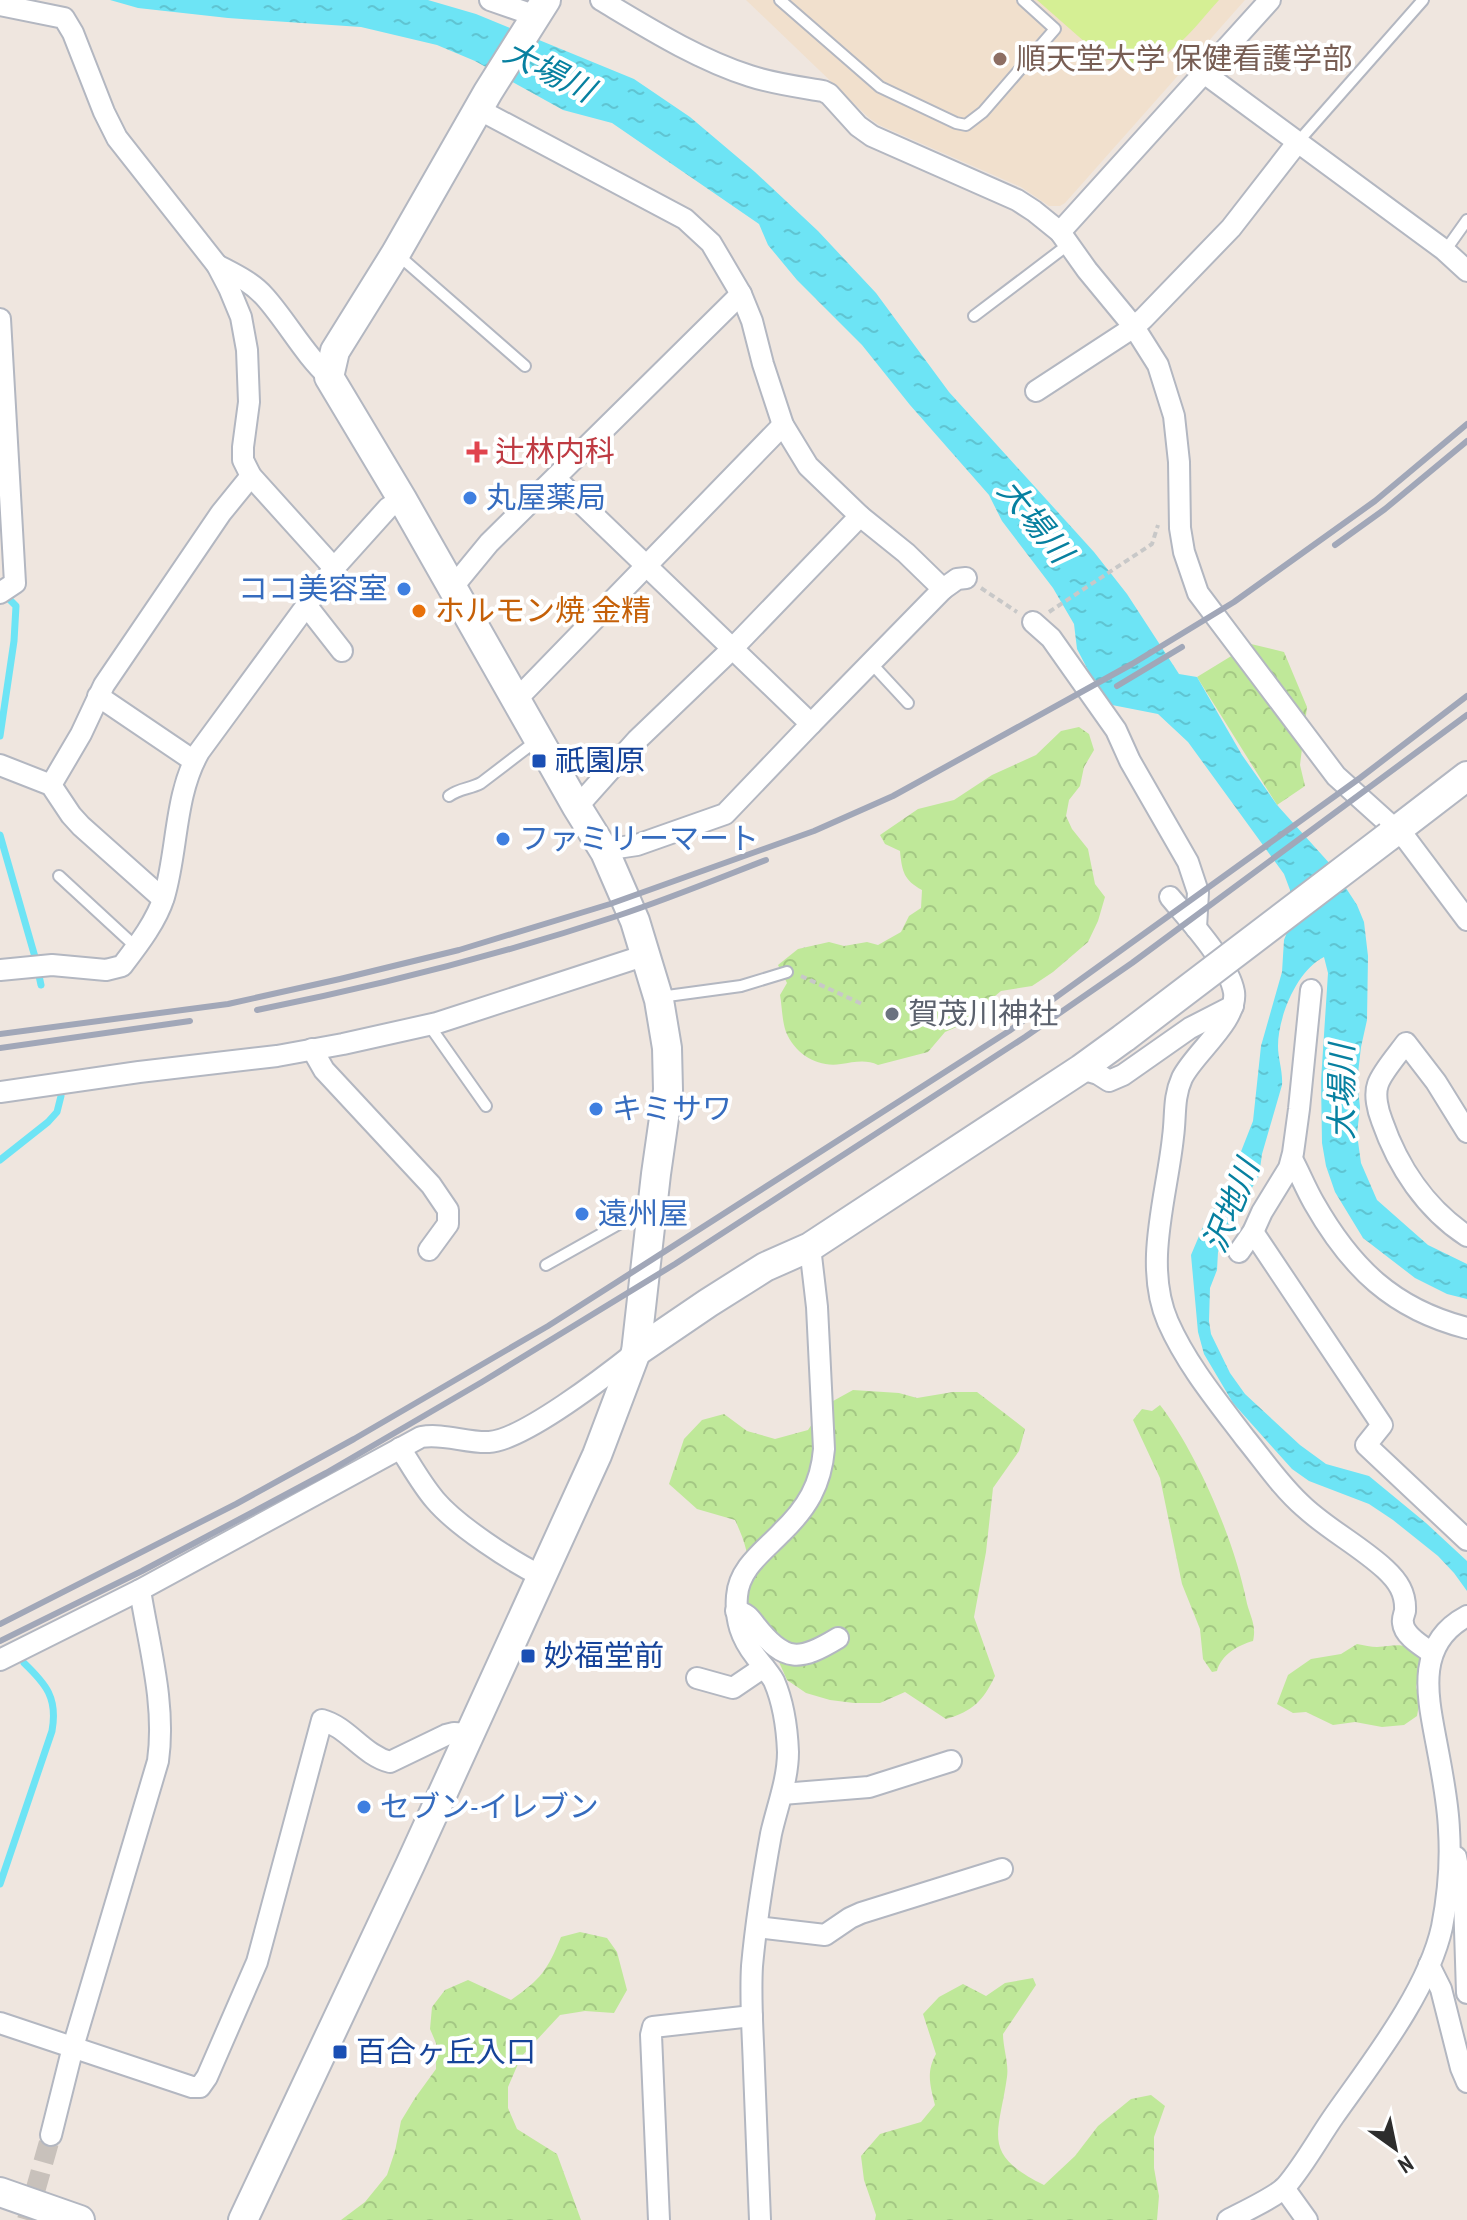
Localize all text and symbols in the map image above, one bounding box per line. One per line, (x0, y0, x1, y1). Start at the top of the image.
water label: 大場川 (497, 30, 604, 112)
place label: 順天堂大学 保健看護学部 (1016, 38, 1352, 77)
marker: 順天堂大学 保健看護学部 (991, 50, 1009, 68)
place label: 辻林内科 (495, 431, 615, 470)
marker: 辻林内科 (466, 441, 488, 463)
water label: 大場川 (989, 470, 1084, 573)
place label: 丸屋薬局 (486, 477, 606, 516)
marker: 丸屋薬局 (461, 489, 479, 507)
place label: ココ美容室 (238, 568, 388, 607)
marker: ココ美容室 (395, 580, 413, 598)
place label: ホルモン焼 金精 (435, 590, 651, 629)
marker: ホルモン焼 金精 (410, 602, 428, 620)
place label: 祇園原 (555, 740, 645, 779)
marker: 祇園原 (530, 752, 548, 770)
place label: ファミリーマート (519, 818, 759, 857)
marker: ファミリーマート (494, 830, 512, 848)
place label: 賀茂川神社 (908, 993, 1058, 1032)
marker: 賀茂川神社 (883, 1005, 901, 1023)
water label: 大場川 (1320, 1041, 1362, 1140)
place label: キミサワ (612, 1088, 732, 1127)
marker: キミサワ (587, 1100, 605, 1118)
water label: 沢地川 (1193, 1150, 1269, 1258)
place label: 遠州屋 (598, 1193, 688, 1232)
marker: 遠州屋 (573, 1205, 591, 1223)
place label: 妙福堂前 (544, 1635, 664, 1674)
marker: 妙福堂前 (519, 1647, 537, 1665)
place label: セブン-イレブン (380, 1786, 599, 1825)
marker: セブン-イレブン (355, 1798, 373, 1816)
place label: 百合ヶ丘入口 (356, 2031, 536, 2070)
marker: 百合ヶ丘入口 (331, 2043, 349, 2061)
north arrow (1355, 2108, 1435, 2188)
text: N (1393, 2150, 1419, 2180)

